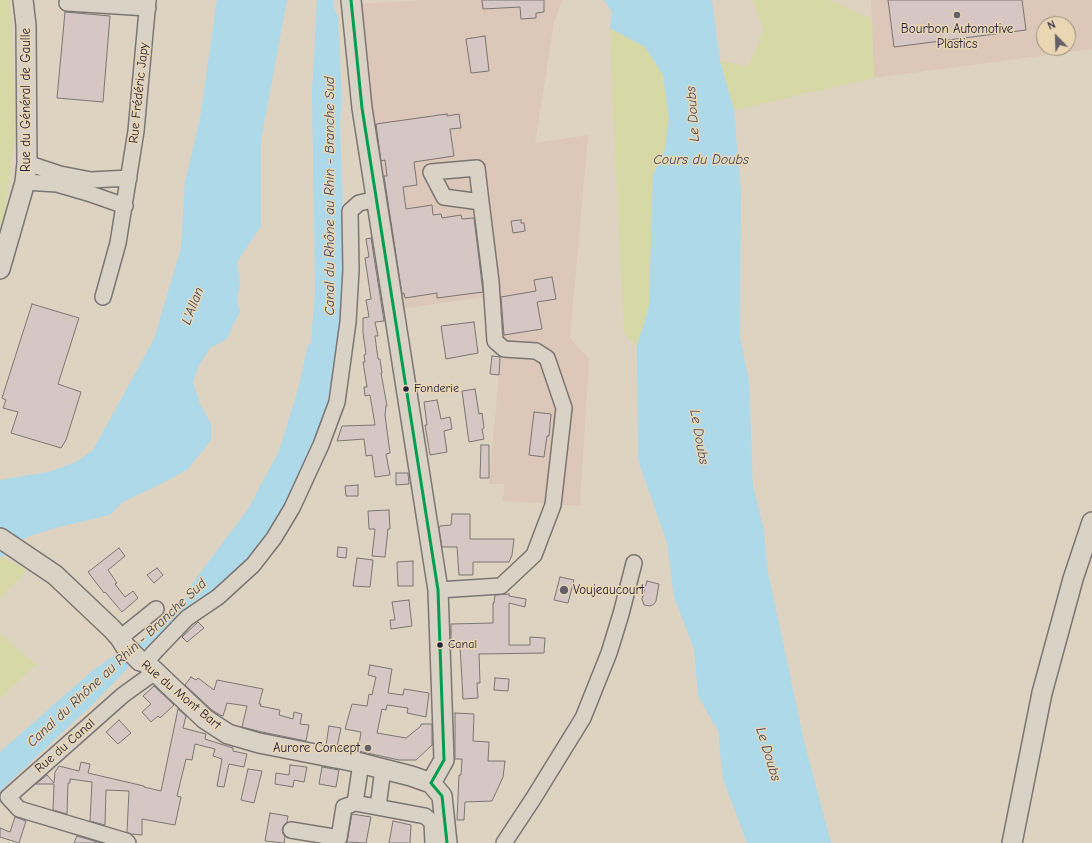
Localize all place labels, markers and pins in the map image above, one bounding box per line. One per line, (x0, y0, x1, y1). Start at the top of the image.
marker: Bourbon Automotive Plastics (952, 10, 962, 20)
place label: Bourbon Automotive Plastics (901, 21, 1013, 52)
place label: Fonderie (414, 382, 459, 396)
marker: Fonderie (401, 384, 411, 394)
place label: Voujeaucourt (573, 582, 644, 598)
marker: Voujeaucourt (558, 584, 570, 596)
place label: Canal (448, 638, 477, 652)
marker: Canal (435, 640, 445, 650)
place label: Aurore Concept (273, 740, 360, 756)
marker: Aurore Concept (363, 743, 373, 753)

